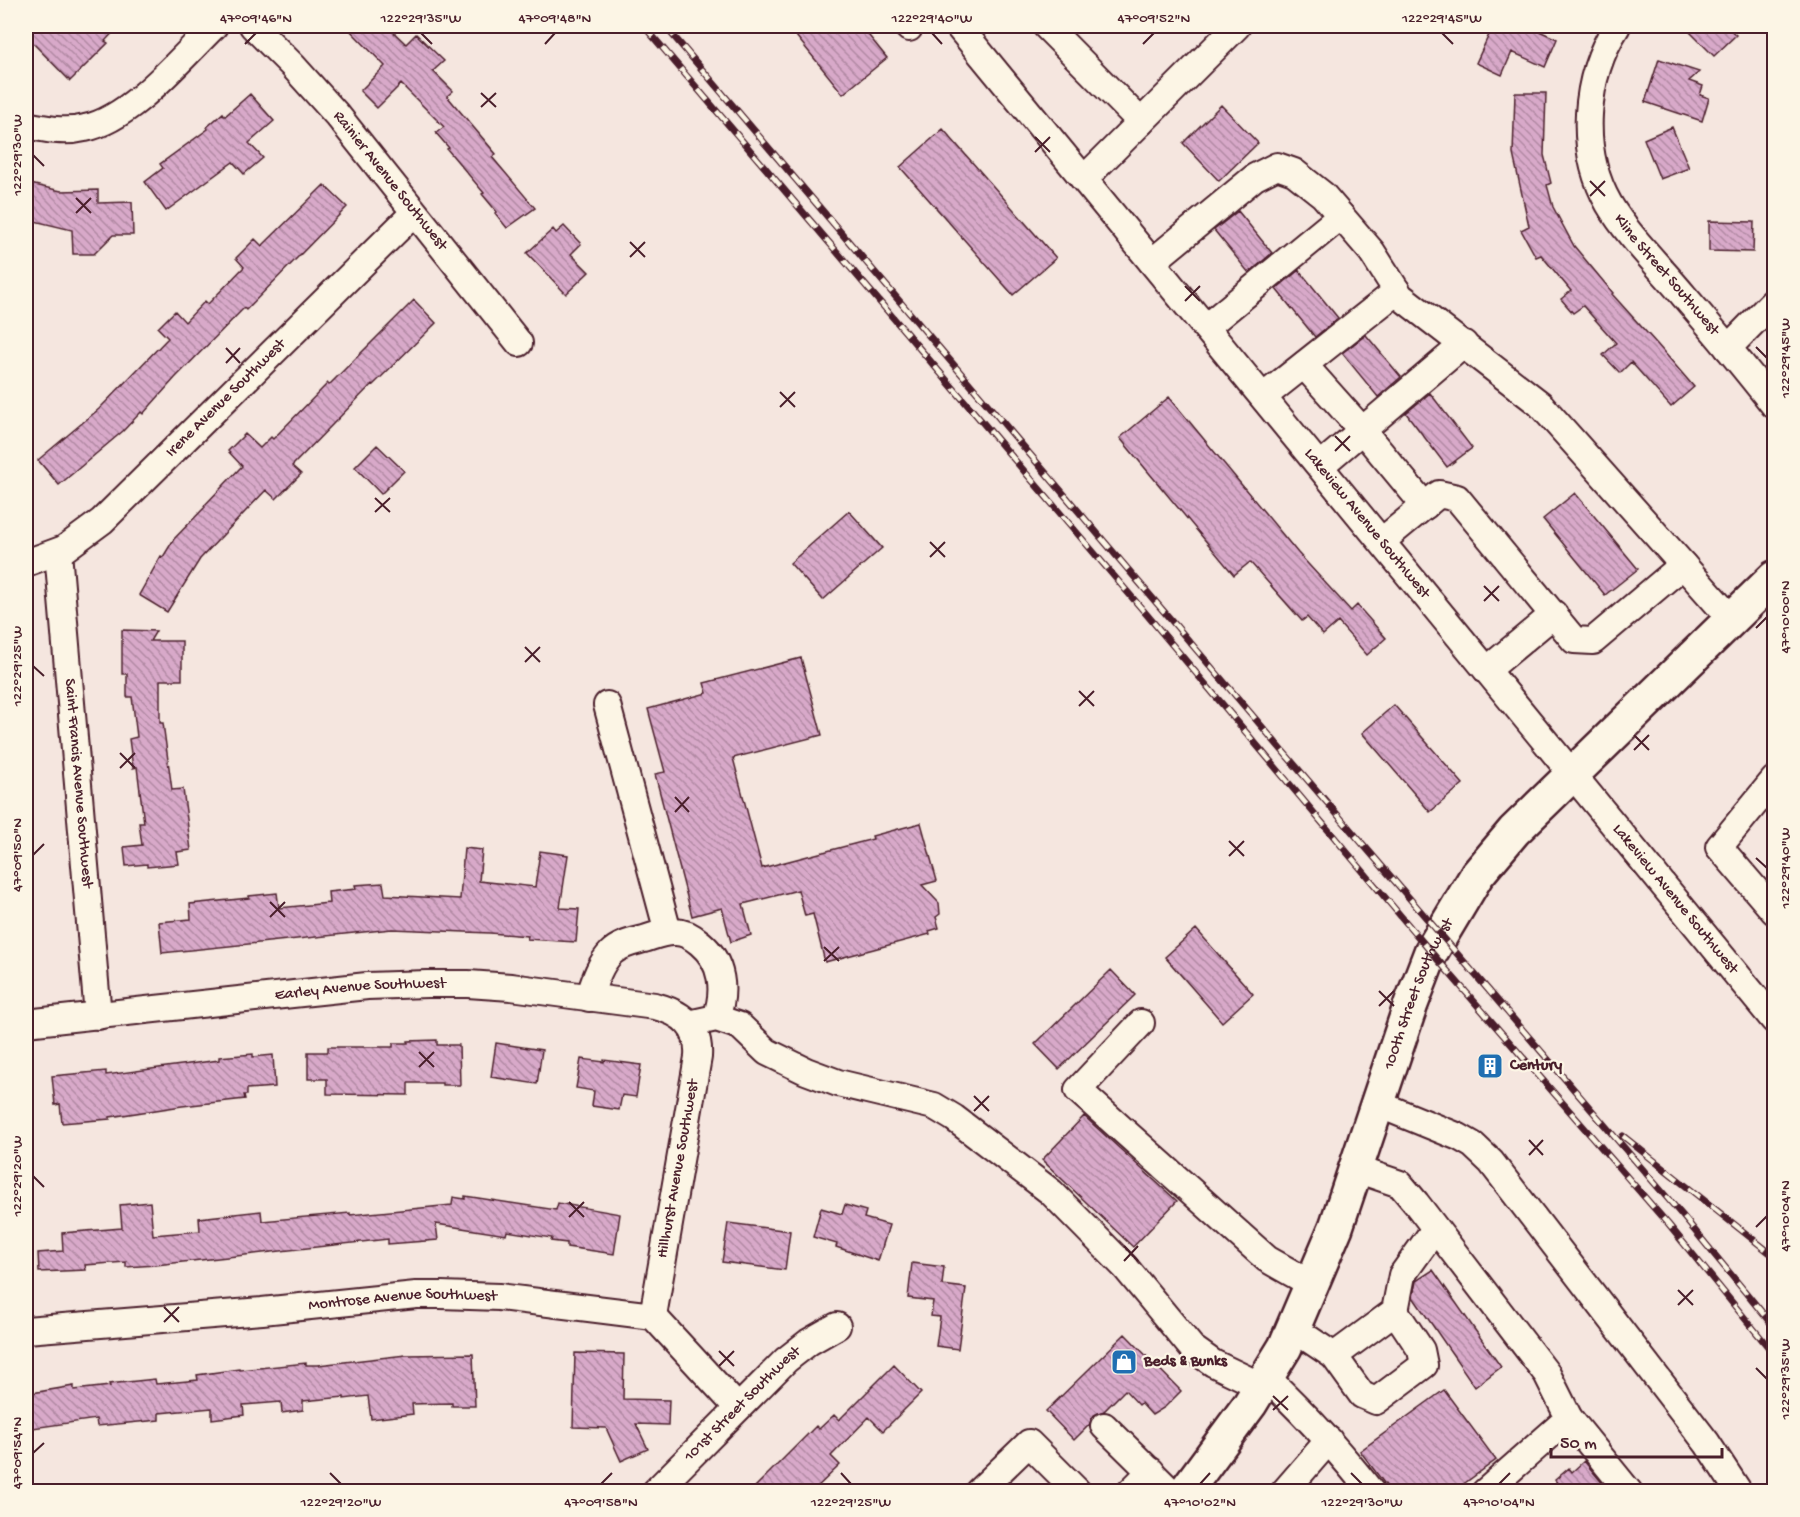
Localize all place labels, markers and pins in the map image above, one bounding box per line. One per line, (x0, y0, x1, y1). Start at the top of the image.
building icon: Century (1475, 1051, 1505, 1081)
place label: Century (1509, 1057, 1562, 1076)
shop icon: Beds & Bunks (1109, 1347, 1139, 1377)
place label: Beds & Bunks (1143, 1353, 1228, 1372)

